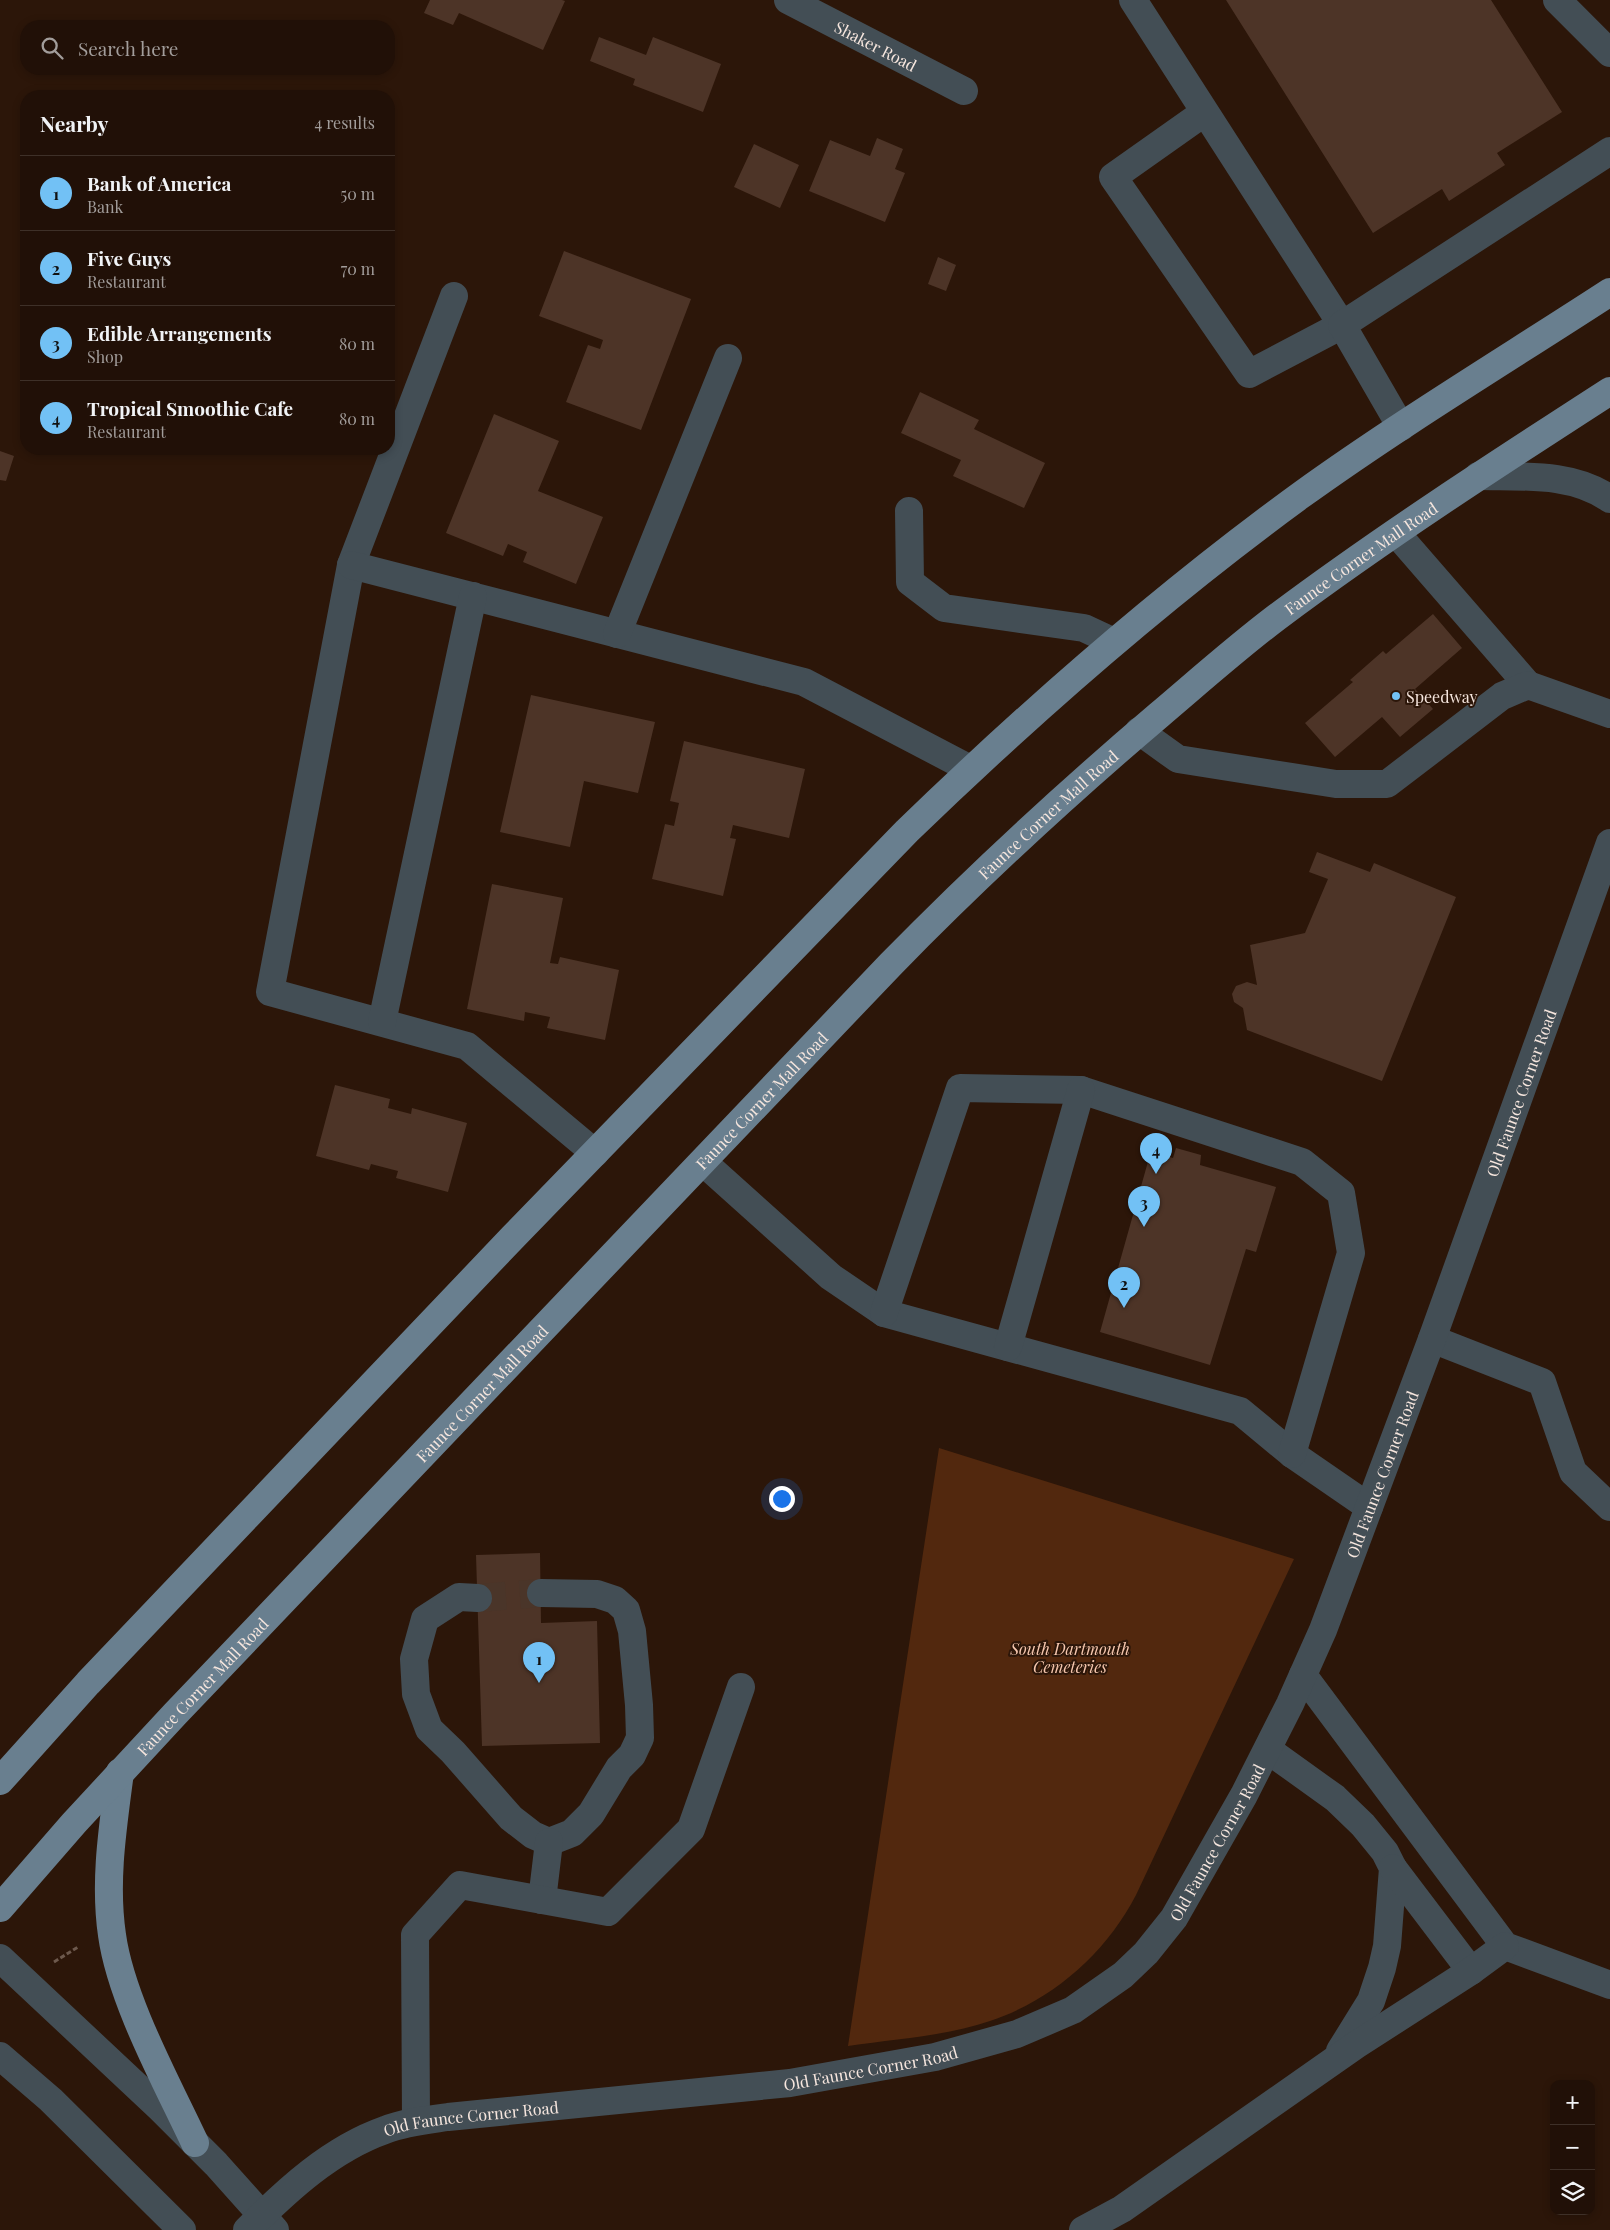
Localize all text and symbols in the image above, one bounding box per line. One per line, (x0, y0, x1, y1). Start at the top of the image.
street label: Shaker Road (831, 16, 921, 75)
search box (20, 20, 395, 75)
icon: search (38, 34, 66, 62)
text: Search here (78, 35, 178, 61)
text: Nearby (40, 109, 109, 137)
text: 4 results (314, 112, 375, 133)
text: Bank of America (87, 170, 231, 196)
text: 1 (53, 183, 59, 204)
text: 50 m (341, 183, 375, 204)
text: Bank (87, 196, 123, 217)
text: Five Guys (87, 245, 171, 271)
text: 2 (52, 258, 60, 279)
text: 70 m (341, 258, 375, 279)
text: Restaurant (87, 271, 166, 292)
text: Edible Arrangements (87, 320, 272, 346)
text: 3 (52, 333, 60, 354)
text: 80 m (339, 333, 375, 354)
text: Shop (87, 346, 123, 367)
text: Tropical Smoothie Cafe (87, 395, 293, 421)
text: 4 (52, 408, 60, 429)
text: 80 m (339, 408, 375, 429)
text: Restaurant (87, 421, 166, 442)
street label: Faunce Corner Mall Road (1280, 497, 1441, 619)
place label: Speedway (1406, 686, 1478, 707)
marker: Speedway (1390, 690, 1402, 702)
street label: Faunce Corner Mall Road (973, 745, 1122, 883)
street label: Old Faunce Corner Road (1481, 1006, 1560, 1180)
street label: Faunce Corner Mall Road (690, 1027, 832, 1173)
pin: 4 (1140, 1133, 1172, 1174)
pin: 3 (1128, 1186, 1160, 1227)
pin: 2 (1108, 1267, 1140, 1308)
street label: Faunce Corner Mall Road (411, 1320, 552, 1466)
street label: Old Faunce Corner Road (1341, 1388, 1422, 1561)
your location (769, 1486, 795, 1512)
street label: Faunce Corner Mall Road (132, 1613, 272, 1760)
park label: South Dartmouth Cemeteries (1009, 1638, 1130, 1677)
pin: 1 (523, 1642, 555, 1683)
street label: Old Faunce Corner Road (1164, 1760, 1269, 1925)
street label: Old Faunce Corner Road (783, 2041, 960, 2094)
map controls (1550, 2080, 1595, 2215)
button: + (1550, 2080, 1595, 2125)
street label: Old Faunce Corner Road (380, 2096, 560, 2140)
button: − (1550, 2125, 1595, 2170)
button: layers (1550, 2170, 1595, 2215)

